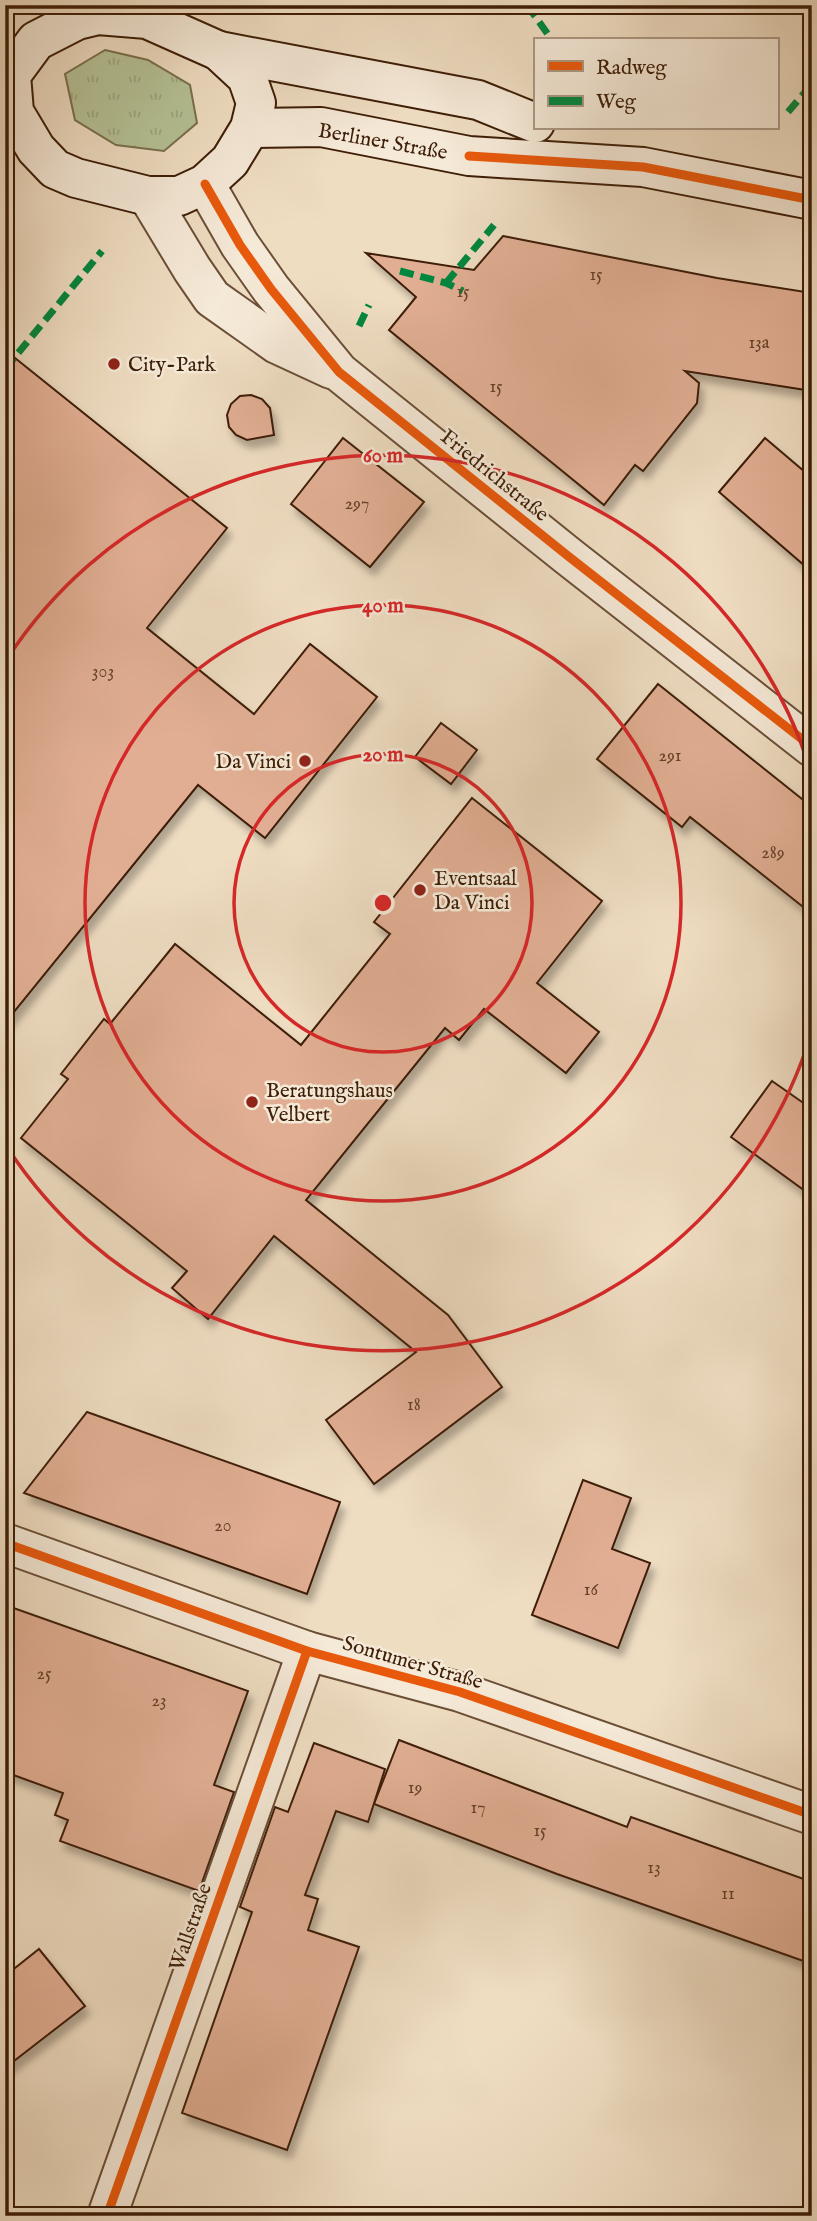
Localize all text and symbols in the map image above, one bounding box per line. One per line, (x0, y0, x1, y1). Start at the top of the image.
legend (534, 38, 778, 130)
text: Radweg (596, 55, 667, 82)
text: Weg (596, 89, 637, 116)
street label: Berliner Straße (316, 118, 450, 167)
house number: 15 (589, 264, 603, 287)
house number: 15 (456, 281, 470, 304)
house number: 13a (748, 332, 770, 355)
place label: City-Park (128, 352, 216, 379)
marker: City-Park (106, 356, 122, 372)
house number: 15 (489, 376, 503, 399)
street label: Friedrichstraße (434, 424, 554, 529)
text: 60 m (363, 443, 404, 470)
house number: 297 (345, 493, 369, 516)
text: 40 m (362, 593, 404, 620)
house number: 303 (92, 661, 114, 684)
text: 20 m (363, 742, 404, 769)
house number: 291 (659, 745, 681, 768)
place label: Da Vinci (215, 749, 291, 776)
marker: Da Vinci (297, 753, 313, 769)
house number: 289 (761, 842, 785, 865)
place label: Eventsaal Da Vinci (434, 866, 517, 917)
marker: Eventsaal Da Vinci (412, 882, 428, 898)
centre of rings (371, 891, 395, 915)
place label: Beratungshaus Velbert (265, 1078, 393, 1129)
marker: Beratungshaus Velbert (244, 1094, 260, 1110)
house number: 18 (407, 1394, 421, 1417)
house number: 20 (214, 1515, 232, 1538)
house number: 16 (584, 1579, 599, 1602)
street label: Sontumer Straße (339, 1631, 486, 1696)
house number: 25 (37, 1663, 52, 1686)
house number: 23 (151, 1690, 167, 1713)
house number: 19 (408, 1777, 422, 1800)
house number: 17 (470, 1797, 486, 1820)
house number: 15 (533, 1820, 547, 1843)
house number: 13 (647, 1857, 661, 1880)
street label: Wallstraße (164, 1880, 219, 1975)
house number: 11 (721, 1883, 735, 1906)

